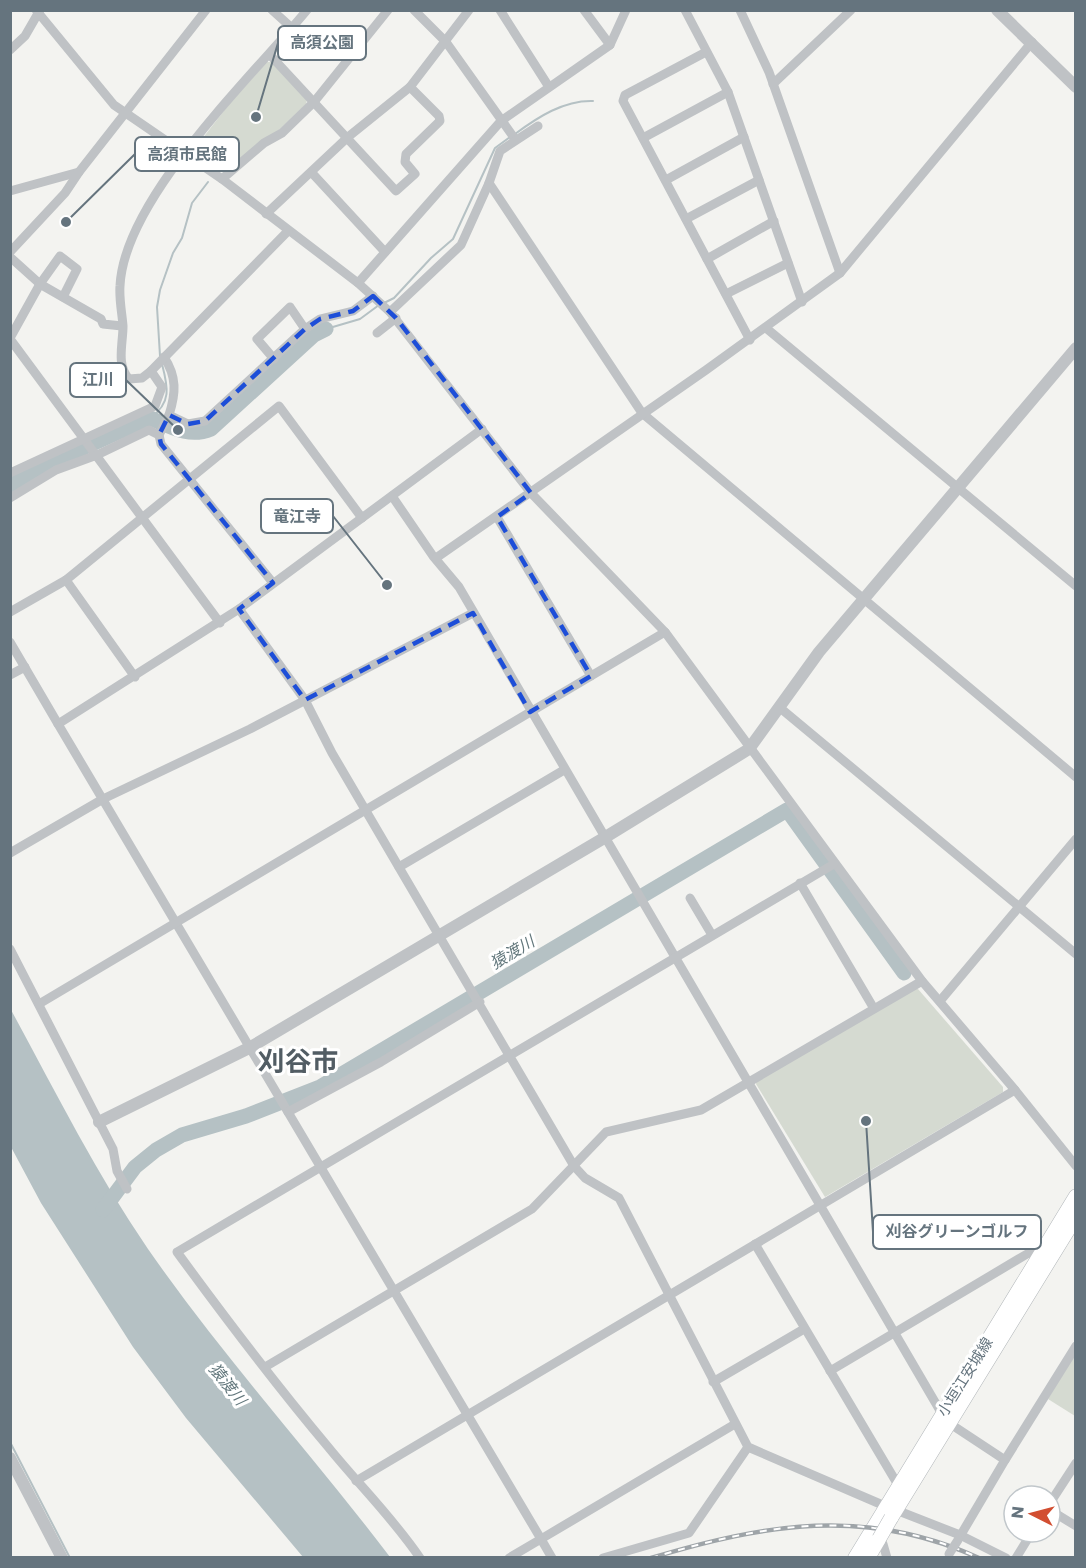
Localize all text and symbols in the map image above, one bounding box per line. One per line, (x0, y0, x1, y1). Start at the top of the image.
callout: 高須公園 (278, 26, 366, 60)
text: 高須公園 (290, 31, 354, 54)
callout: 高須市民館 (135, 137, 239, 171)
text: 高須市民館 (147, 143, 227, 166)
callout: 江川 (70, 363, 126, 397)
text: 江川 (82, 368, 114, 391)
callout: 竜江寺 (261, 499, 333, 533)
text: 竜江寺 (273, 505, 321, 528)
water label: 猿渡川 (486, 929, 540, 975)
district label: 刈谷市 (258, 1043, 339, 1080)
callout: 刈谷グリーンゴルフ (873, 1215, 1041, 1249)
text: 刈谷グリーンゴルフ (885, 1220, 1029, 1243)
street label: 小垣江安城線 (932, 1333, 997, 1420)
water label: 猿渡川 (204, 1358, 253, 1412)
north arrow (1002, 1484, 1062, 1544)
text: N (1006, 1505, 1030, 1520)

